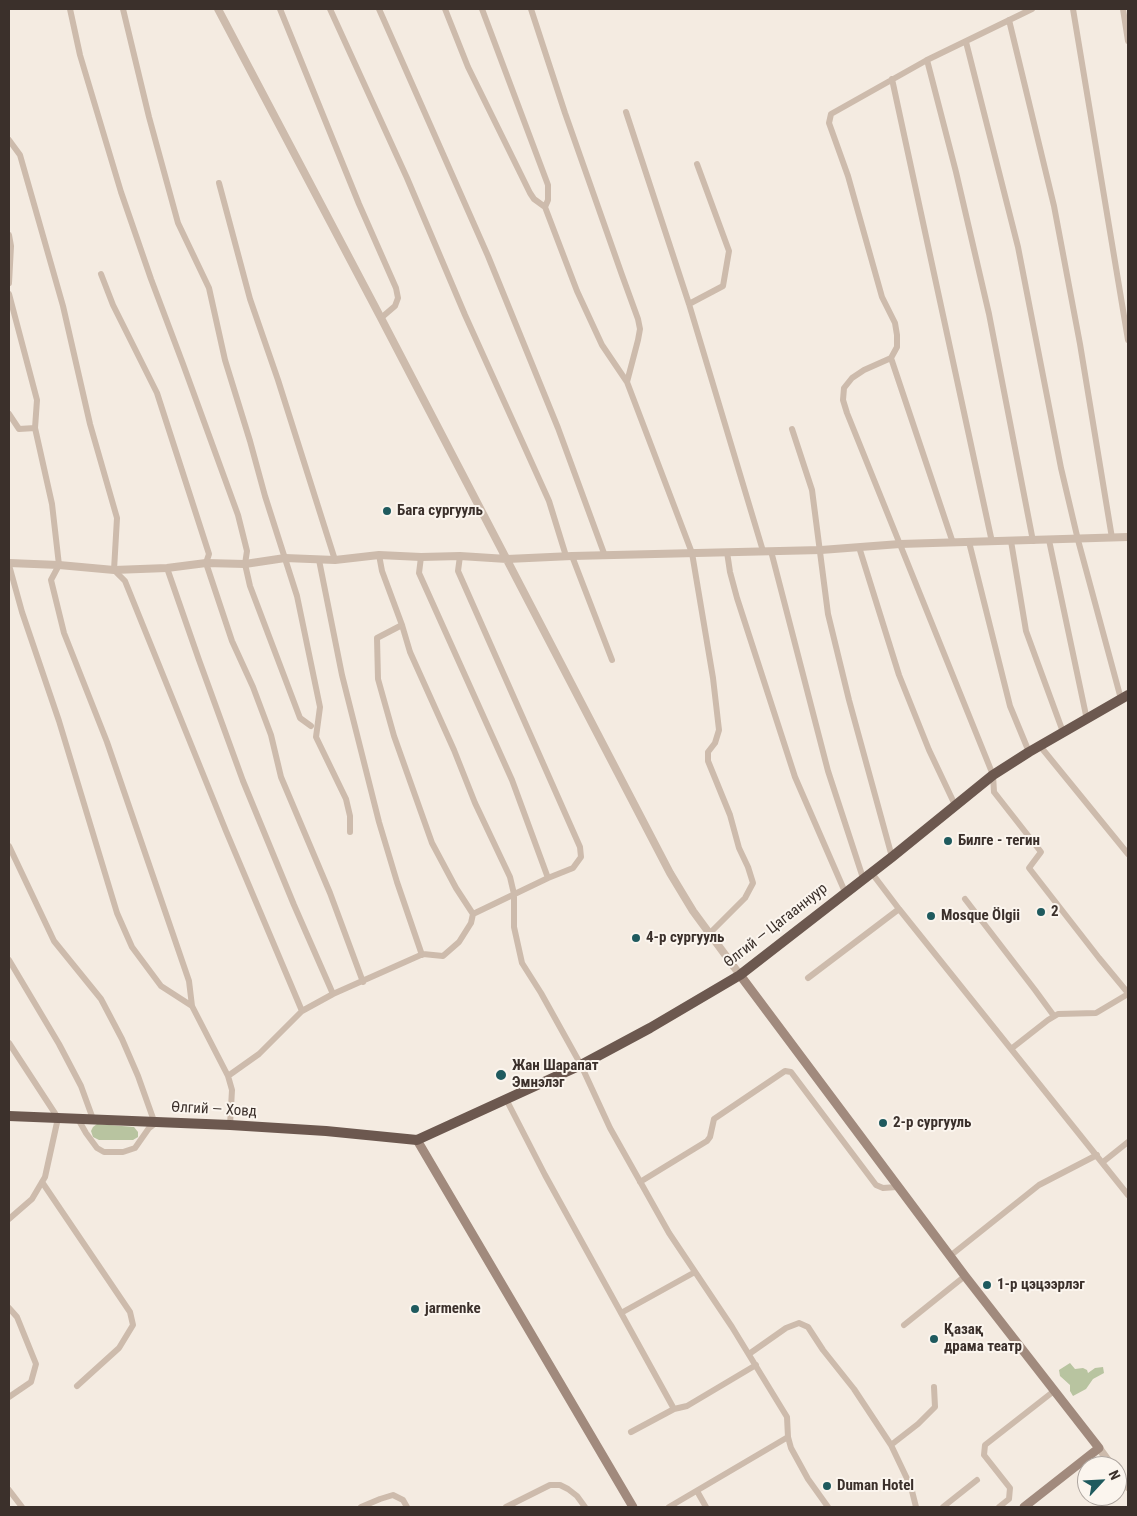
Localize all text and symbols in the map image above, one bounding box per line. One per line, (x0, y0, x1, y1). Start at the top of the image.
place label: Бага сургууль (397, 502, 483, 520)
marker: Бага сургууль (381, 505, 393, 517)
place label: Билге - тегин (958, 832, 1040, 850)
marker: Билге - тегин (942, 835, 954, 847)
street label: Өлгий — Цагааннуур (721, 880, 831, 972)
place label: 2 (1051, 903, 1059, 921)
marker: 2 (1035, 906, 1047, 918)
place label: Mosque Ölgii (941, 907, 1020, 925)
marker: Mosque Ölgii (925, 910, 937, 922)
place label: 4-р сургууль (646, 929, 724, 947)
marker: 4-р сургууль (630, 932, 642, 944)
place label: Жан Шарапат Эмнэлэг (512, 1057, 599, 1092)
marker: Жан Шарапат Эмнэлэг (494, 1068, 508, 1082)
street label: Өлгий — Ховд (171, 1099, 257, 1121)
place label: 2-р сургууль (893, 1114, 971, 1132)
marker: 2-р сургууль (877, 1117, 889, 1129)
place label: 1-р цэцээрлэг (997, 1276, 1085, 1294)
marker: 1-р цэцээрлэг (981, 1279, 993, 1291)
place label: jarmenke (425, 1300, 481, 1318)
marker: jarmenke (409, 1303, 421, 1315)
place label: Қазақ драма театр (944, 1321, 1022, 1356)
marker: Қазақ драма театр (928, 1333, 940, 1345)
north arrow (1077, 1456, 1127, 1506)
text: N (1106, 1468, 1124, 1482)
place label: Duman Hotel (837, 1477, 914, 1495)
marker: Duman Hotel (821, 1480, 833, 1492)

